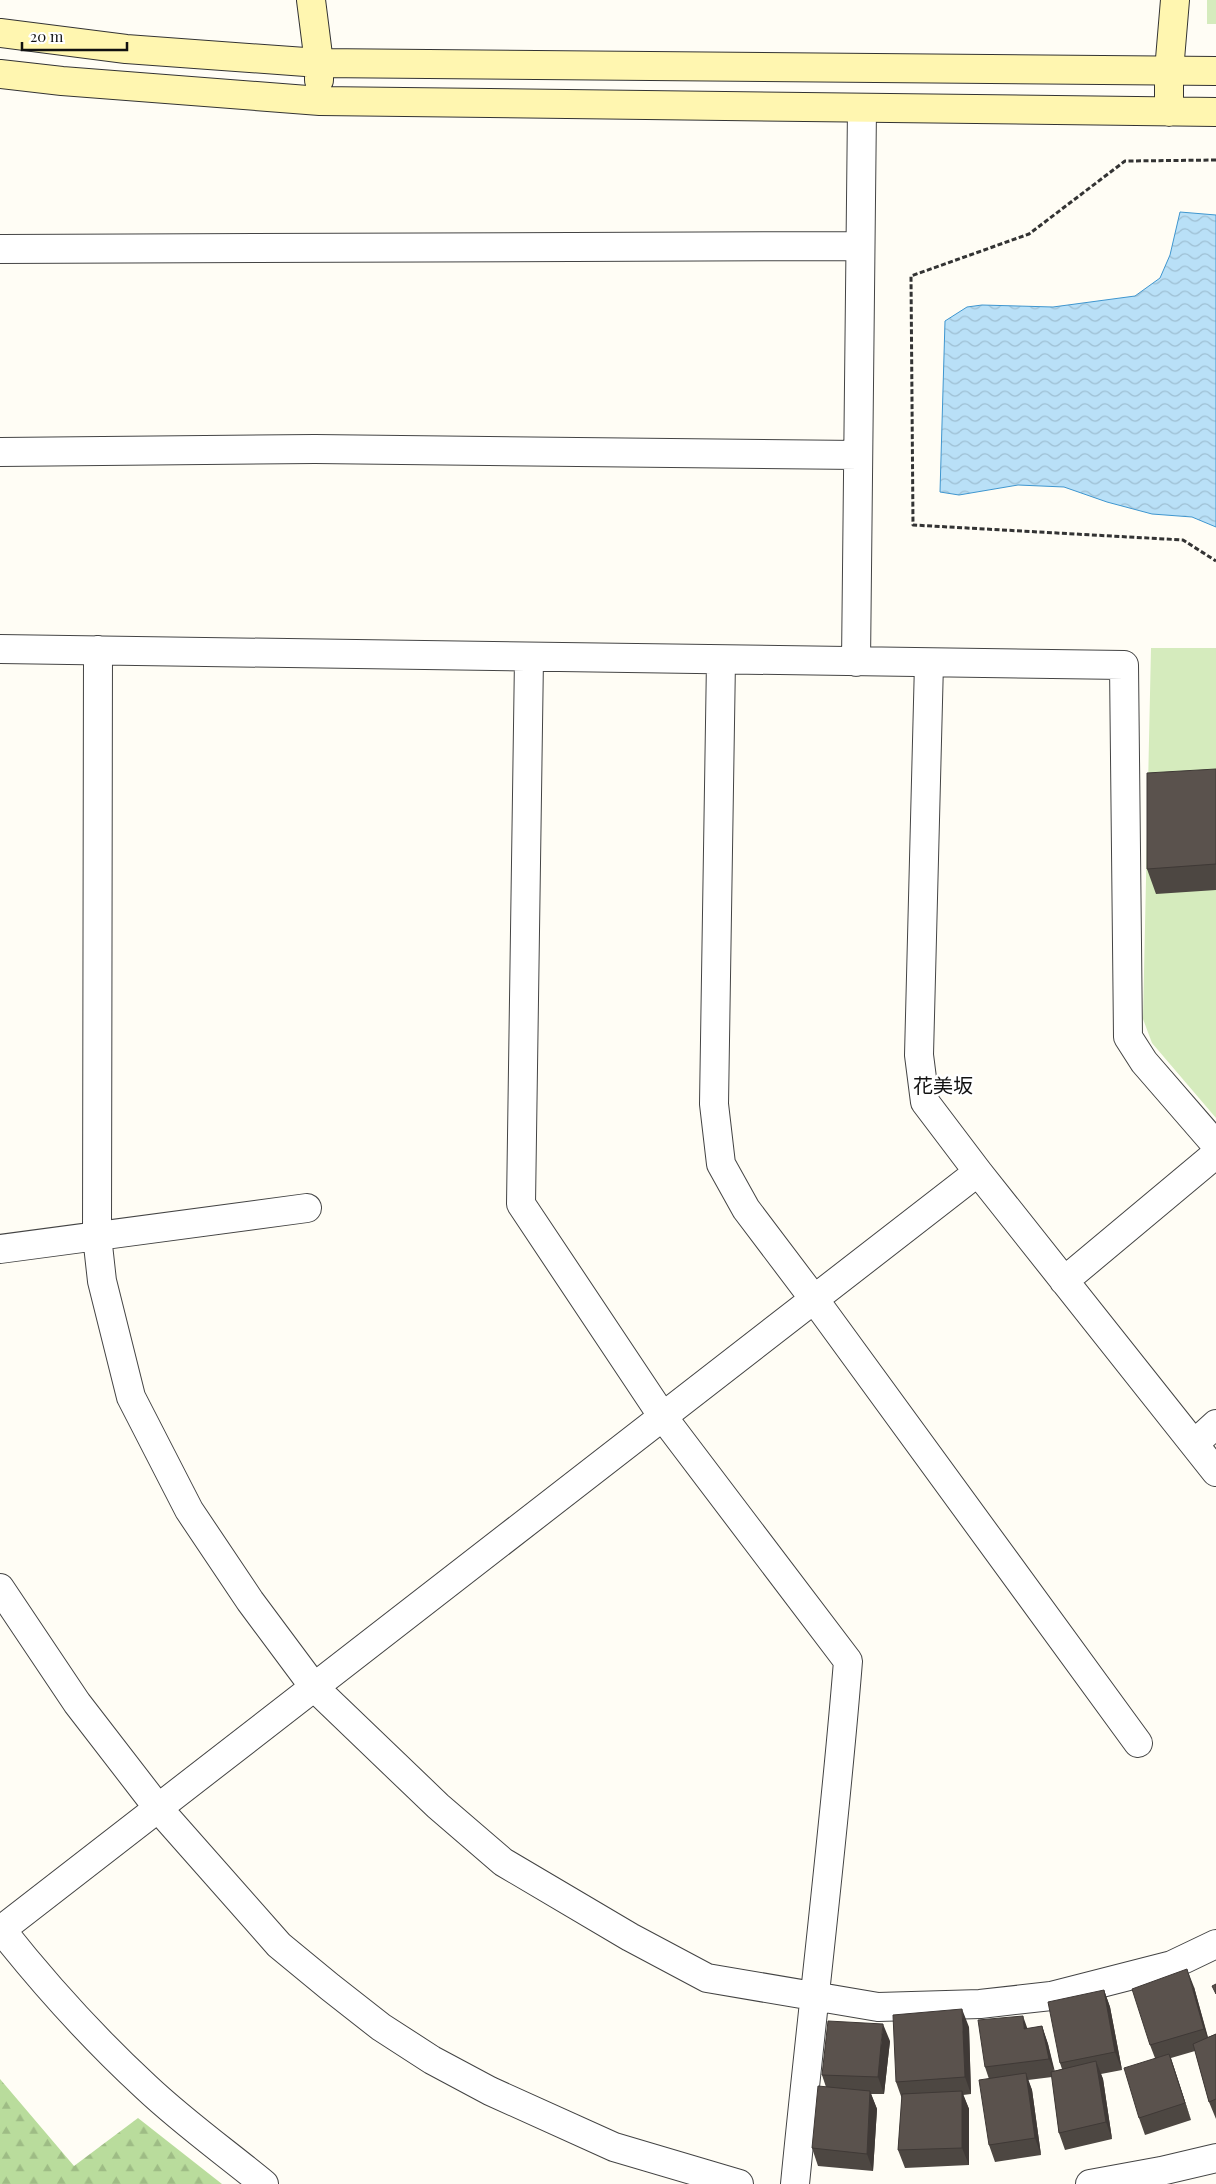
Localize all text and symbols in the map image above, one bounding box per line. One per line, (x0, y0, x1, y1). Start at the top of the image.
scale bar (22, 20, 128, 52)
text: 20 m (30, 26, 64, 46)
district label: 花美坂 (913, 1071, 973, 1098)

